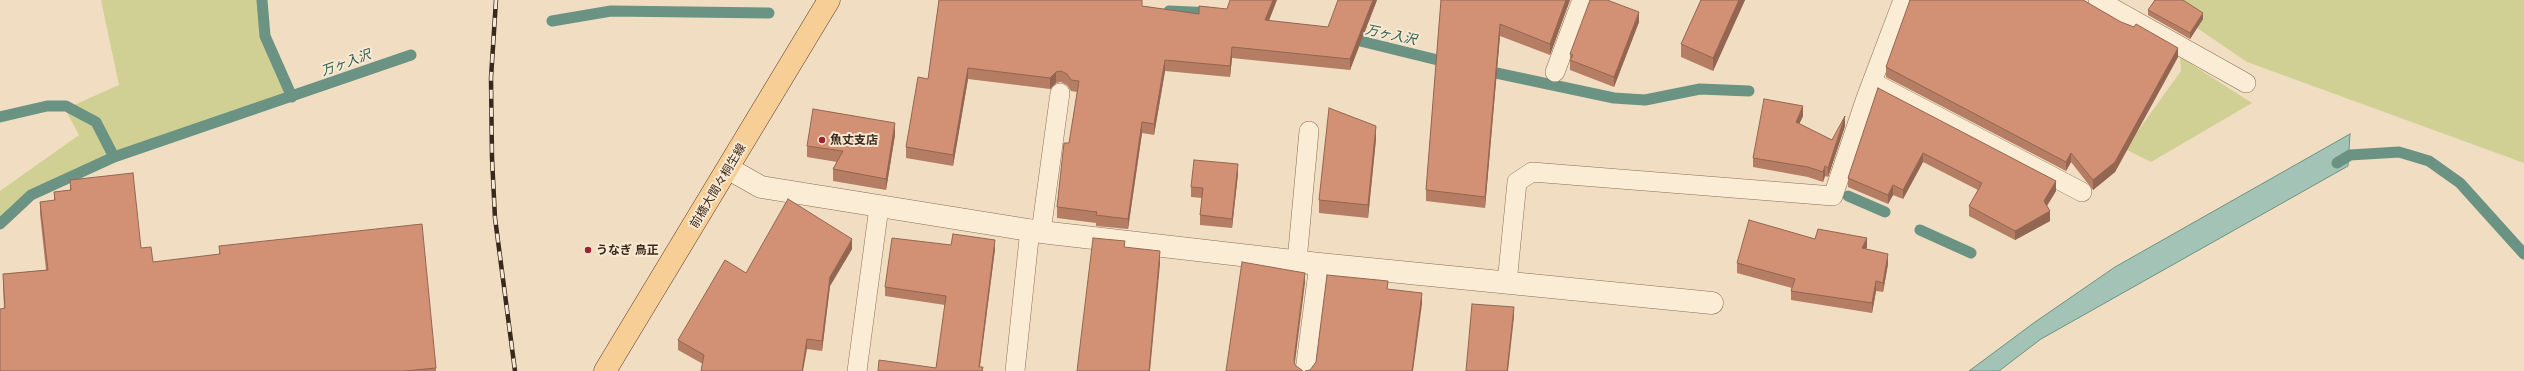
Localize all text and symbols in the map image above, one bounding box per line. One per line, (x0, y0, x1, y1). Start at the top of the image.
water label: 万ヶ入沢 (1364, 22, 1418, 48)
water label: 万ヶ入沢 (319, 47, 373, 79)
place label: 魚丈支店 (830, 133, 878, 147)
marker: 魚丈支店 (817, 135, 827, 145)
street label: 前橋大間々桐生線 (687, 141, 749, 231)
place label: うなぎ 鳥正 (596, 243, 659, 257)
marker: うなぎ 鳥正 (583, 245, 593, 255)

